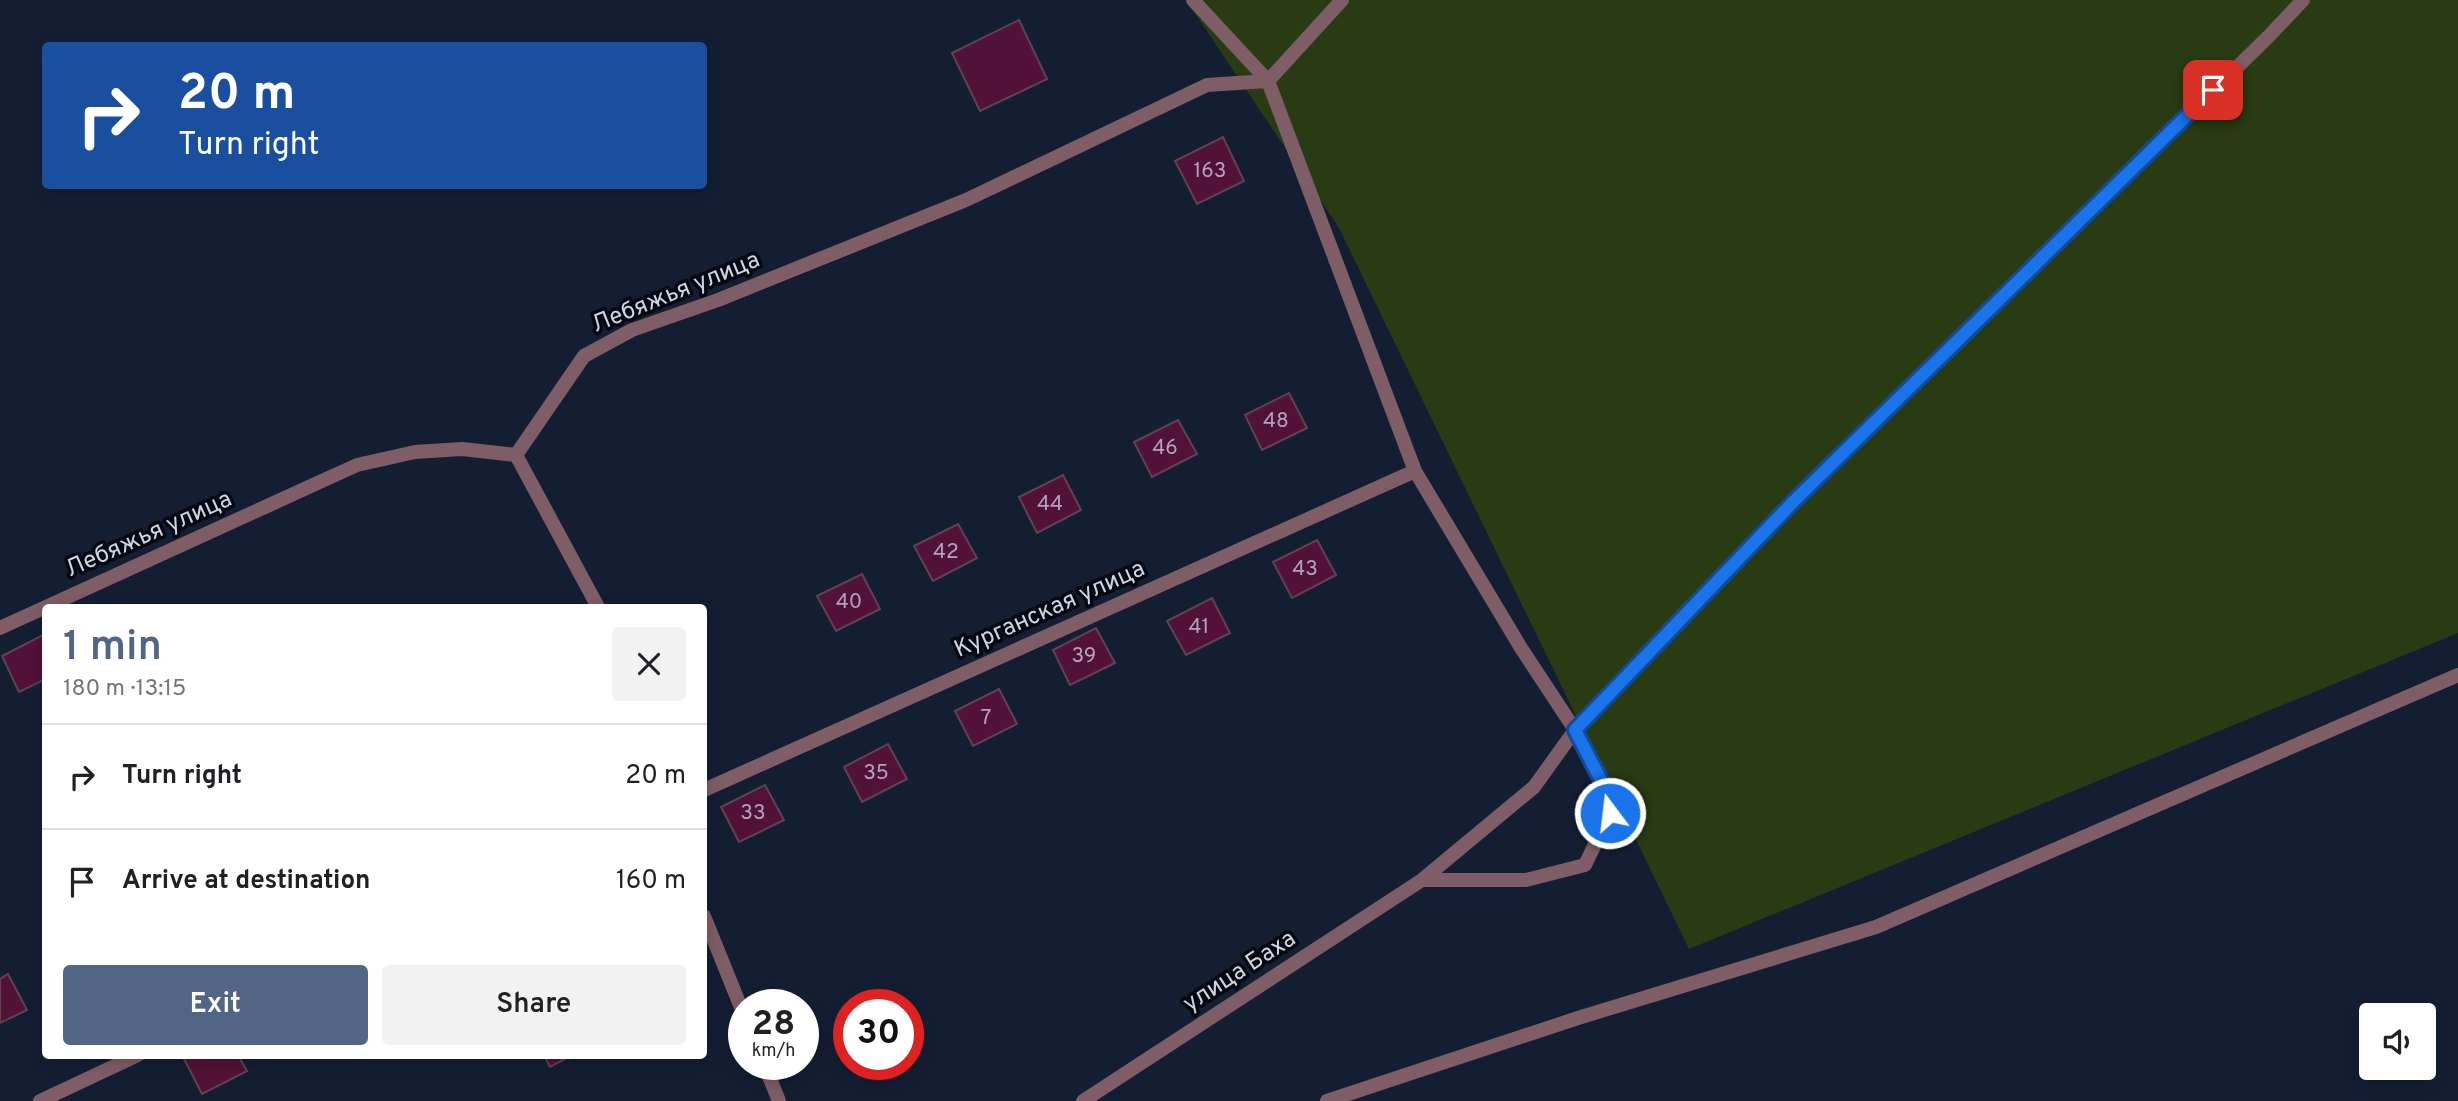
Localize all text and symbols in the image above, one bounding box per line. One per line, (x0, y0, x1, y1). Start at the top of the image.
pin (2183, 60, 2243, 120)
text: 20 m (178, 65, 295, 127)
icon: right (63, 70, 154, 161)
icon: arrive (2194, 71, 2232, 109)
text: Turn right (178, 126, 320, 166)
house number: 163 (1193, 158, 1227, 185)
street label: Лебяжья улица (587, 246, 765, 340)
house number: 48 (1263, 408, 1289, 435)
house number: 46 (1152, 435, 1178, 462)
street label: Лебяжья улица (61, 485, 237, 585)
house number: 44 (1037, 491, 1063, 518)
house number: 42 (933, 539, 959, 566)
street label: Курганская улица (950, 555, 1150, 665)
house number: 43 (1292, 556, 1318, 583)
house number: 40 (836, 589, 862, 616)
house number: 41 (1189, 614, 1209, 641)
text: 1 min (63, 622, 162, 675)
button: close (612, 627, 686, 701)
house number: 39 (1072, 643, 1096, 670)
text: 180 m · 13:15 (63, 675, 186, 704)
house number: 7 (981, 705, 992, 732)
icon: right (63, 758, 101, 796)
text: Turn right (122, 760, 242, 793)
text: 20 m (625, 760, 686, 793)
house number: 35 (863, 760, 889, 787)
position arrow (1573, 776, 1647, 850)
house number: 33 (740, 800, 766, 827)
icon: arrive (63, 863, 101, 901)
text: Arrive at destination (122, 865, 370, 898)
text: 160 m (616, 865, 686, 898)
street label: улица Баха (1178, 924, 1302, 1020)
button: Exit (63, 965, 368, 1045)
button: Share (382, 965, 686, 1045)
speed limit sign: 30 (833, 989, 924, 1080)
text: 28 (752, 1003, 795, 1047)
map controls (2359, 1003, 2436, 1080)
button: sound (2359, 1003, 2436, 1080)
text: km/h (752, 1040, 795, 1063)

